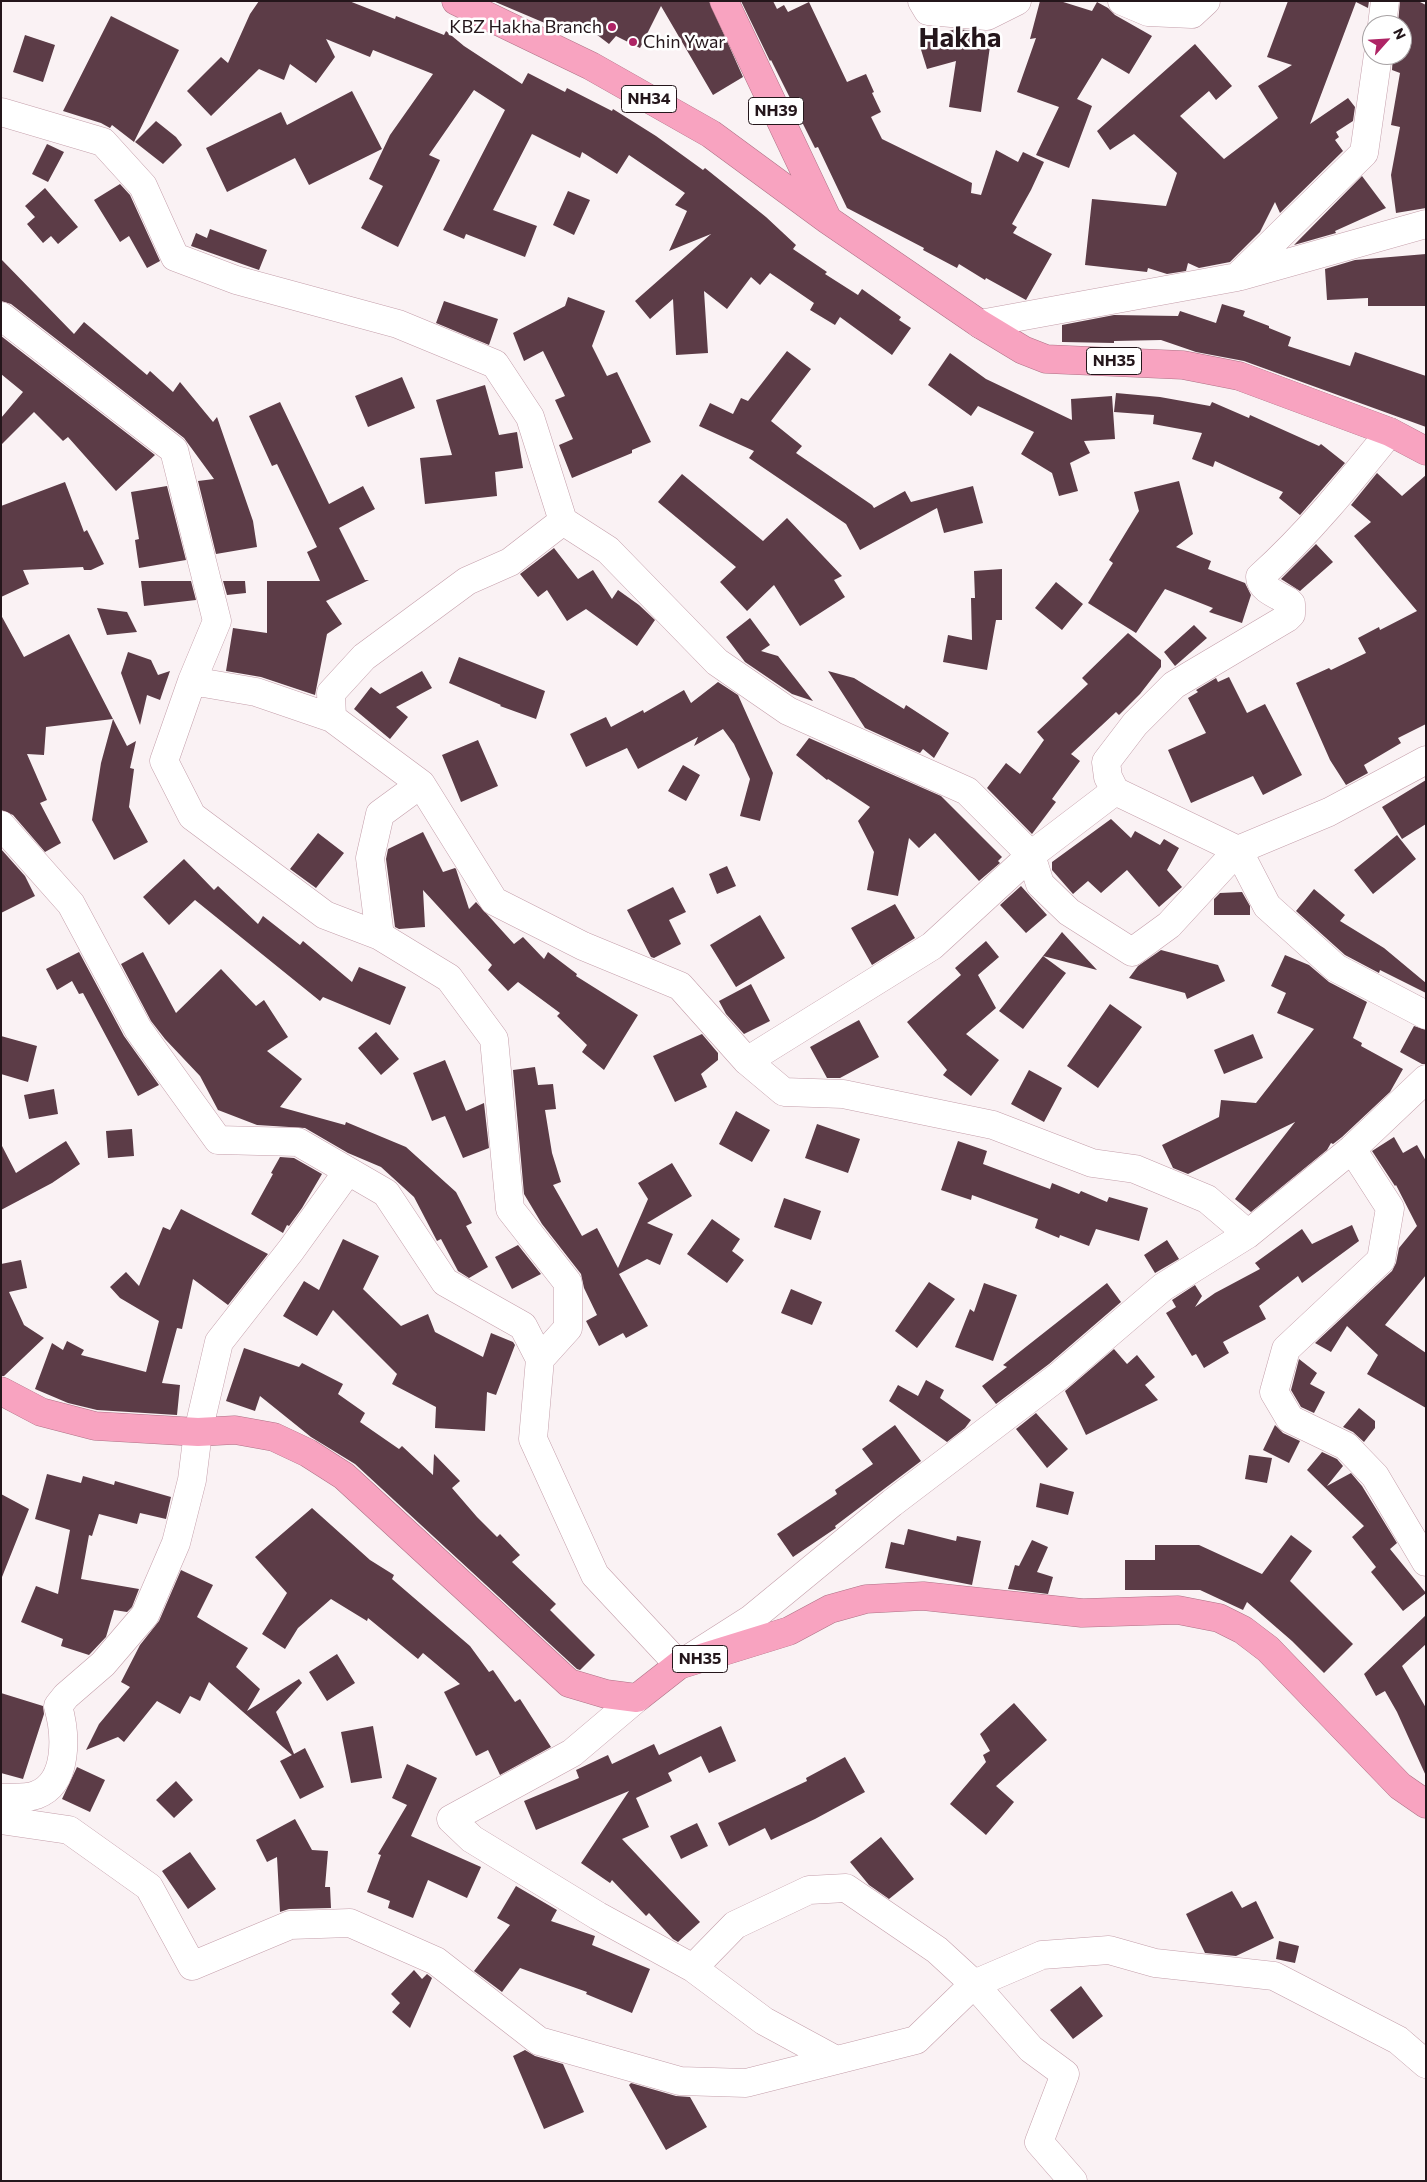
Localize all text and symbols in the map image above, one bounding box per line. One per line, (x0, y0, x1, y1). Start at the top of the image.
north arrow (1362, 15, 1412, 65)
place label: KBZ Hakha Branch (449, 16, 602, 38)
marker: KBZ Hakha Branch (606, 21, 618, 33)
district label: Hakha (919, 21, 1001, 55)
text: N (1390, 25, 1410, 42)
place label: Chin Ywar (643, 31, 726, 53)
marker: Chin Ywar (627, 36, 639, 48)
road number: NH34 (622, 86, 676, 112)
road number: NH39 (748, 98, 804, 124)
road number: NH35 (1086, 348, 1142, 374)
road number: NH35 (672, 1646, 728, 1672)

